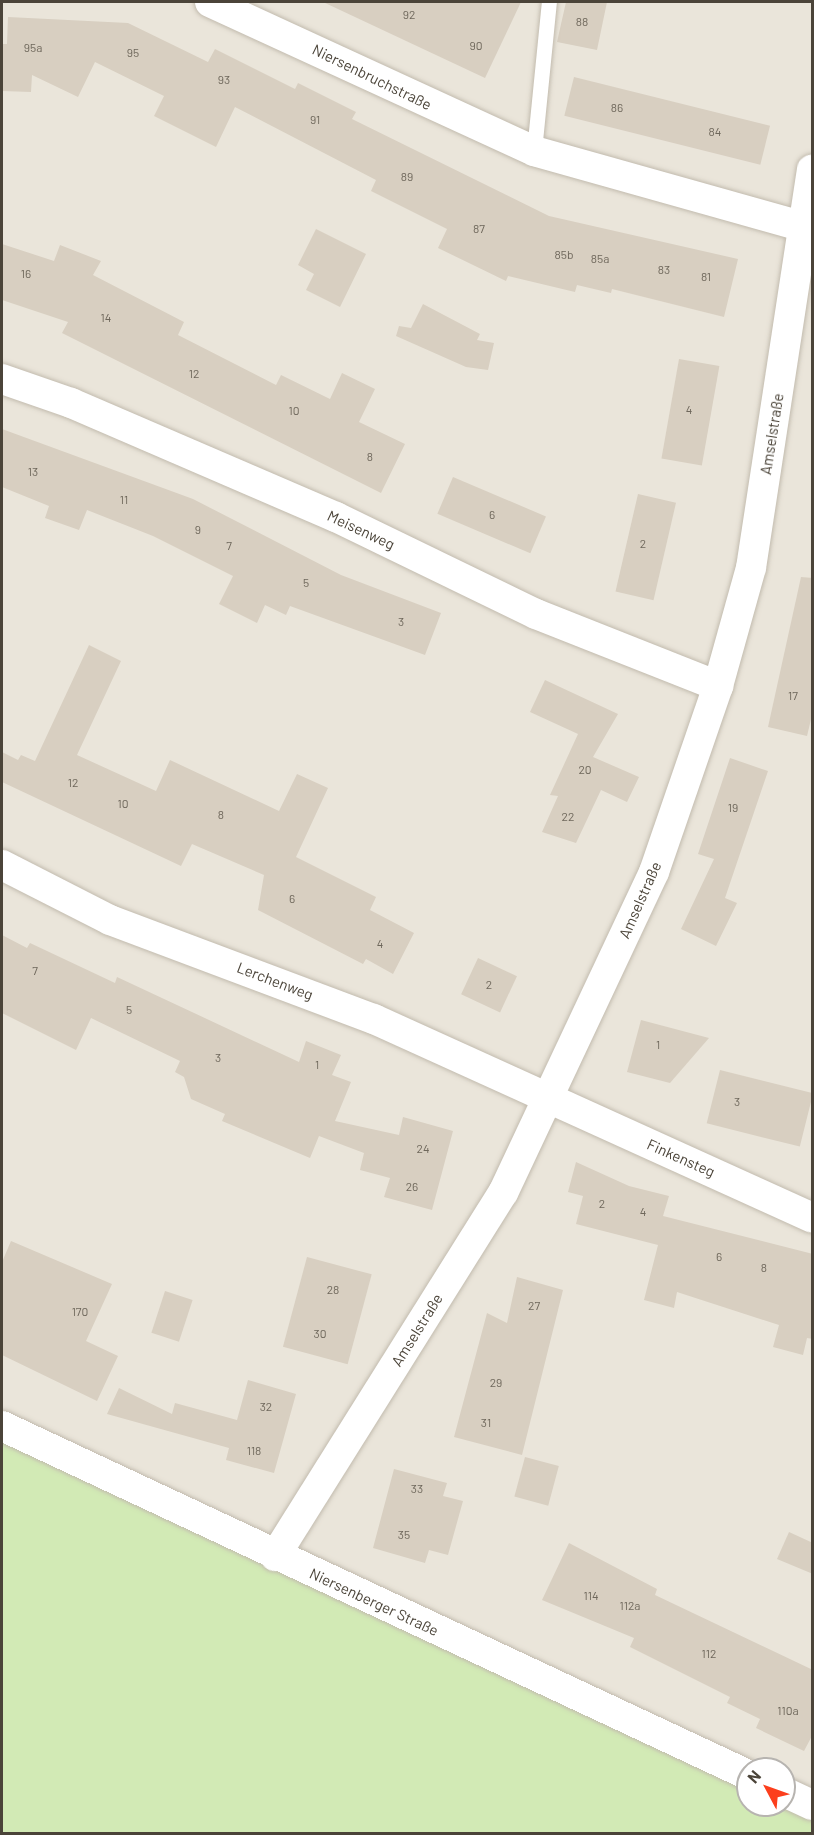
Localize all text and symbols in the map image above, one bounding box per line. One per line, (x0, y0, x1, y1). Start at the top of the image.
house number: 92 (403, 8, 415, 22)
house number: 88 (576, 15, 588, 29)
house number: 90 (469, 39, 483, 53)
street label: Niersenbruchstraße (309, 40, 435, 114)
house number: 95a (24, 41, 42, 55)
house number: 95 (127, 46, 139, 60)
house number: 93 (218, 73, 230, 87)
house number: 86 (611, 101, 623, 115)
house number: 91 (310, 113, 320, 127)
house number: 84 (709, 125, 721, 139)
house number: 89 (401, 170, 413, 184)
house number: 87 (473, 222, 485, 236)
house number: 85b (555, 248, 573, 262)
house number: 85a (591, 252, 609, 266)
house number: 83 (658, 263, 670, 277)
house number: 16 (21, 267, 31, 281)
house number: 81 (701, 270, 711, 284)
house number: 14 (101, 311, 111, 325)
house number: 12 (189, 367, 199, 381)
street label: Amselstraße (757, 392, 787, 476)
house number: 4 (686, 403, 692, 417)
house number: 10 (289, 404, 299, 418)
house number: 8 (367, 450, 373, 464)
house number: 13 (28, 465, 38, 479)
house number: 11 (120, 493, 128, 507)
street label: Meisenweg (324, 507, 398, 553)
house number: 6 (489, 508, 495, 522)
house number: 9 (195, 523, 201, 537)
house number: 2 (640, 537, 646, 551)
house number: 7 (226, 539, 232, 553)
house number: 5 (303, 576, 309, 590)
house number: 3 (398, 615, 404, 629)
house number: 17 (788, 689, 798, 703)
house number: 20 (578, 763, 592, 777)
house number: 12 (68, 776, 78, 790)
house number: 10 (118, 797, 128, 811)
house number: 19 (728, 801, 738, 815)
house number: 8 (218, 808, 224, 822)
house number: 22 (562, 810, 574, 824)
street label: Amselstraße (615, 859, 665, 941)
house number: 6 (289, 892, 295, 906)
house number: 4 (377, 937, 383, 951)
street label: Lerchenweg (234, 958, 316, 1004)
house number: 7 (32, 964, 38, 978)
house number: 2 (486, 978, 492, 992)
house number: 5 (126, 1003, 132, 1017)
house number: 1 (656, 1038, 660, 1052)
house number: 3 (215, 1051, 221, 1065)
house number: 1 (315, 1058, 319, 1072)
house number: 3 (734, 1095, 740, 1109)
street label: Finkensteg (644, 1135, 718, 1181)
house number: 24 (416, 1142, 430, 1156)
house number: 26 (406, 1180, 418, 1194)
house number: 2 (599, 1197, 605, 1211)
house number: 4 (640, 1205, 646, 1219)
house number: 6 (716, 1250, 722, 1264)
house number: 8 (761, 1261, 767, 1275)
house number: 28 (327, 1283, 339, 1297)
street label: Amselstraße (388, 1290, 446, 1370)
house number: 27 (528, 1299, 540, 1313)
house number: 170 (72, 1305, 88, 1319)
house number: 30 (314, 1327, 326, 1341)
house number: 29 (490, 1376, 502, 1390)
house number: 32 (260, 1400, 272, 1414)
house number: 31 (481, 1416, 491, 1430)
house number: 118 (247, 1444, 261, 1458)
house number: 33 (411, 1482, 423, 1496)
house number: 35 (398, 1528, 410, 1542)
street label: Niersenberger Straße (307, 1564, 441, 1640)
house number: 114 (583, 1589, 599, 1603)
house number: 112a (620, 1599, 640, 1613)
house number: 112 (702, 1647, 716, 1661)
house number: 110a (777, 1704, 799, 1718)
north arrow (736, 1757, 796, 1817)
text: N (743, 1766, 764, 1786)

